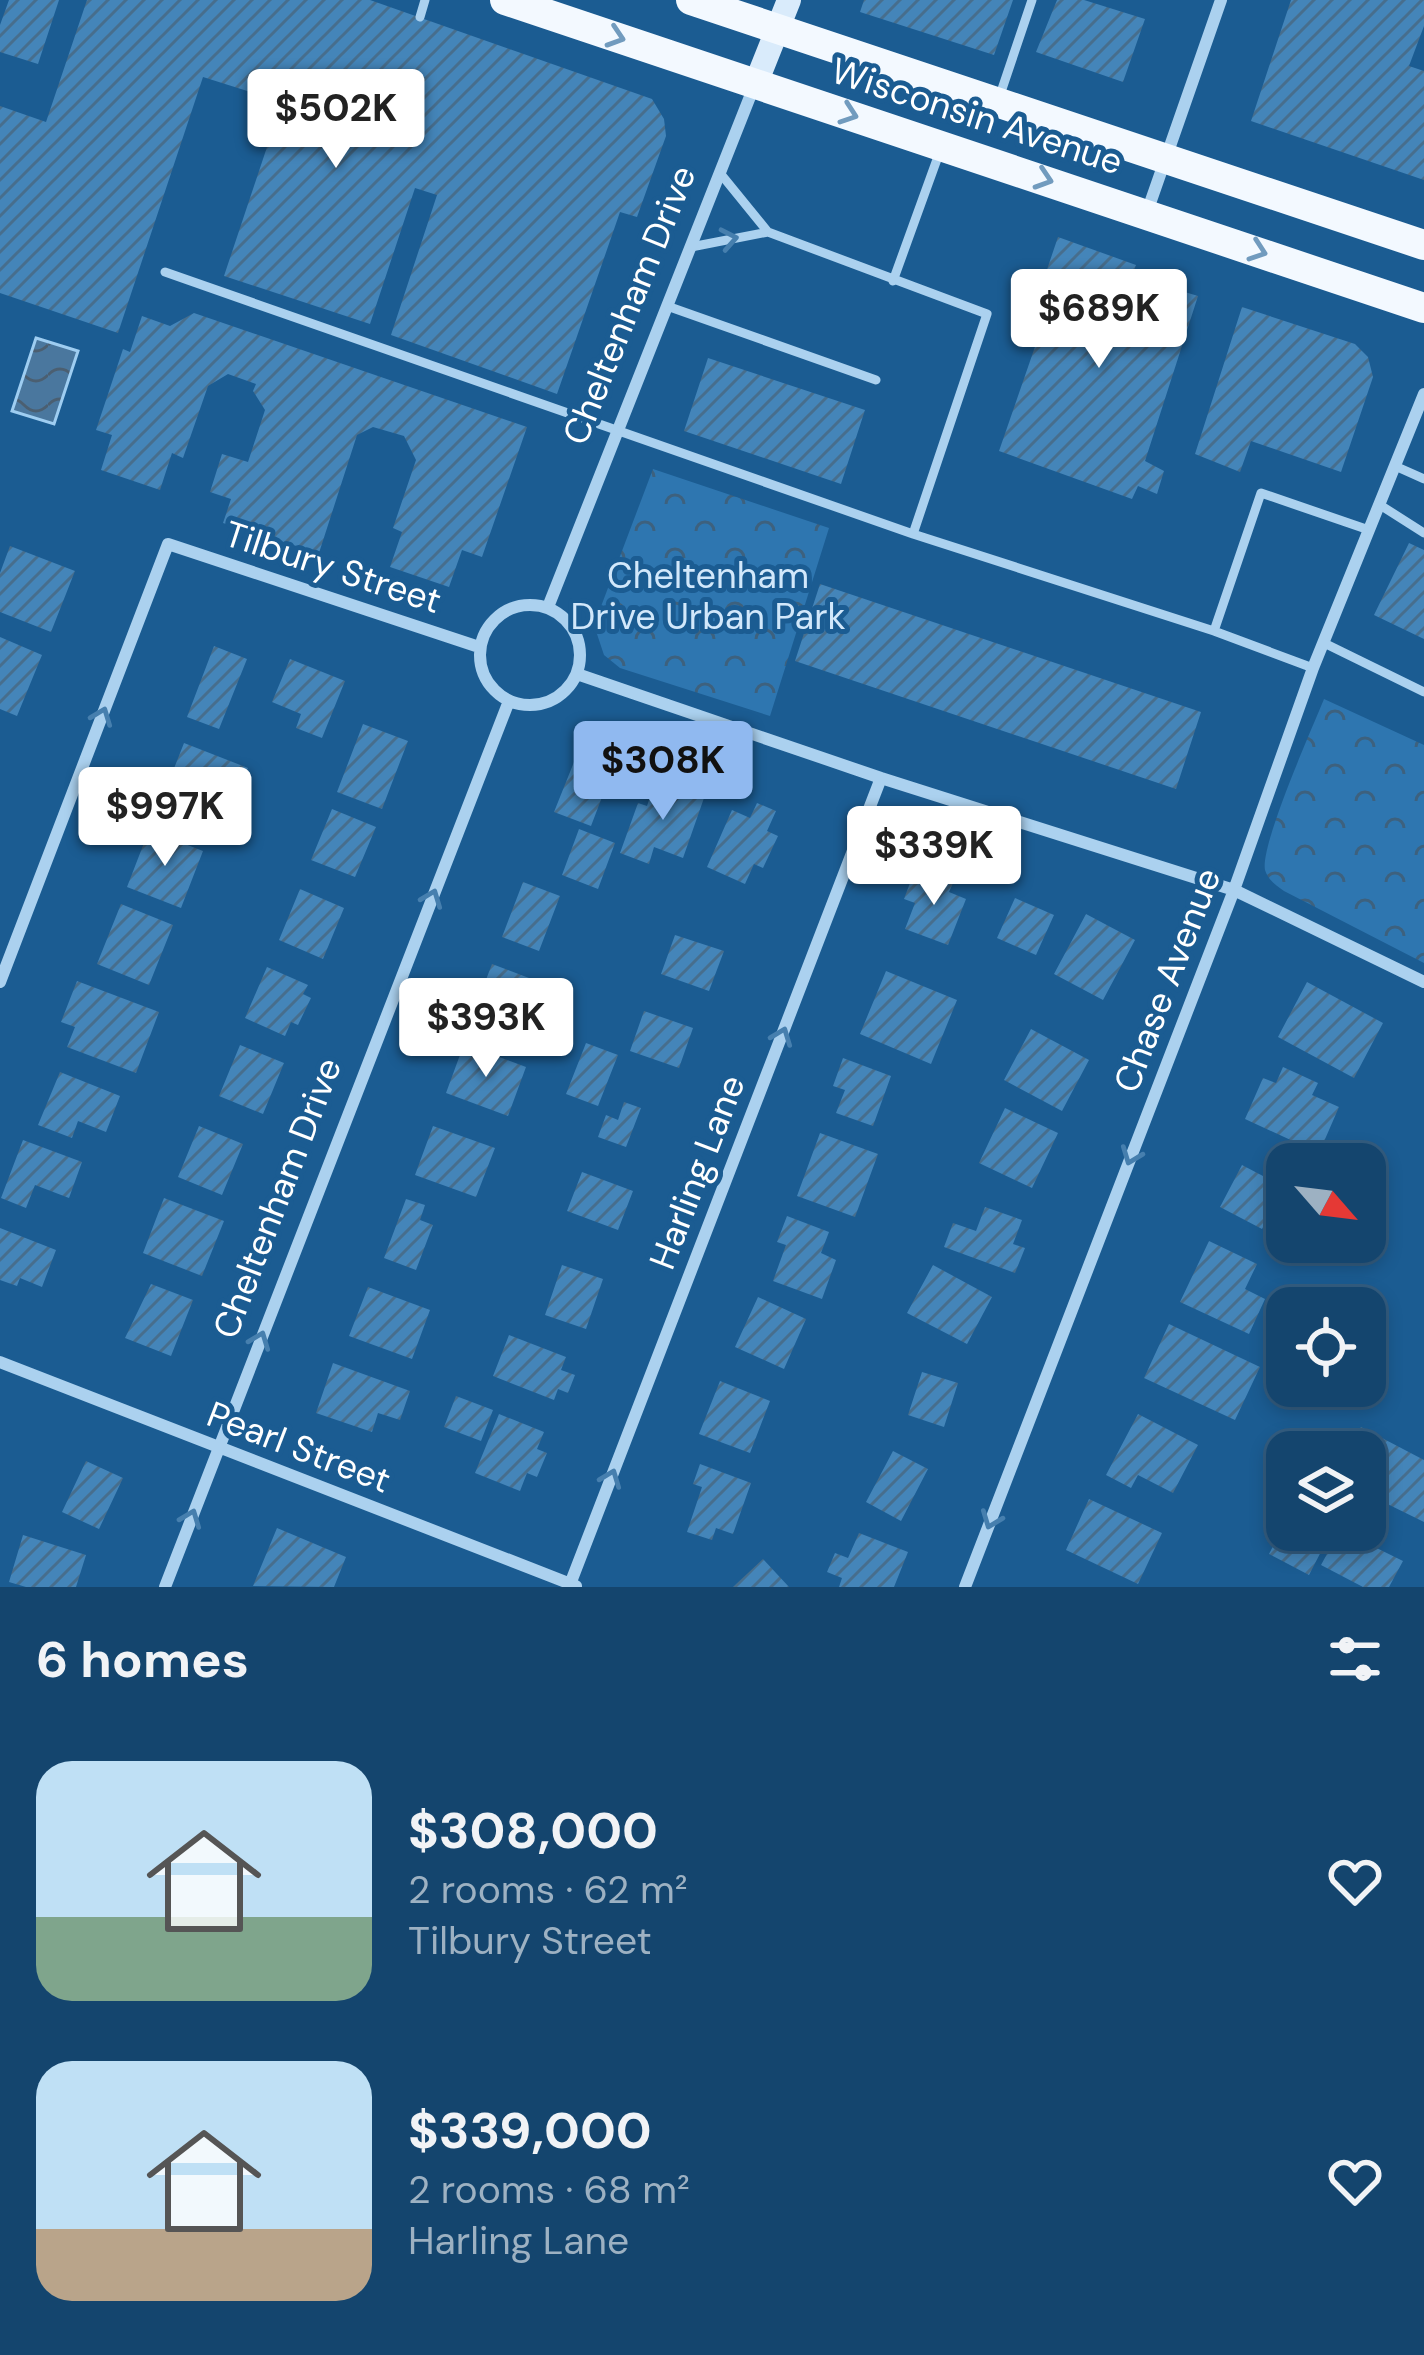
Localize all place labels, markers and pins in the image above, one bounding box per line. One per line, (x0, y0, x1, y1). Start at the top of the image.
pin: $502K (252, 69, 420, 171)
pin: $689K (1015, 269, 1183, 371)
pin: $308K (579, 721, 747, 823)
pin: $997K (81, 767, 249, 869)
pin: $339K (850, 806, 1018, 908)
pin: $393K (402, 978, 570, 1080)

